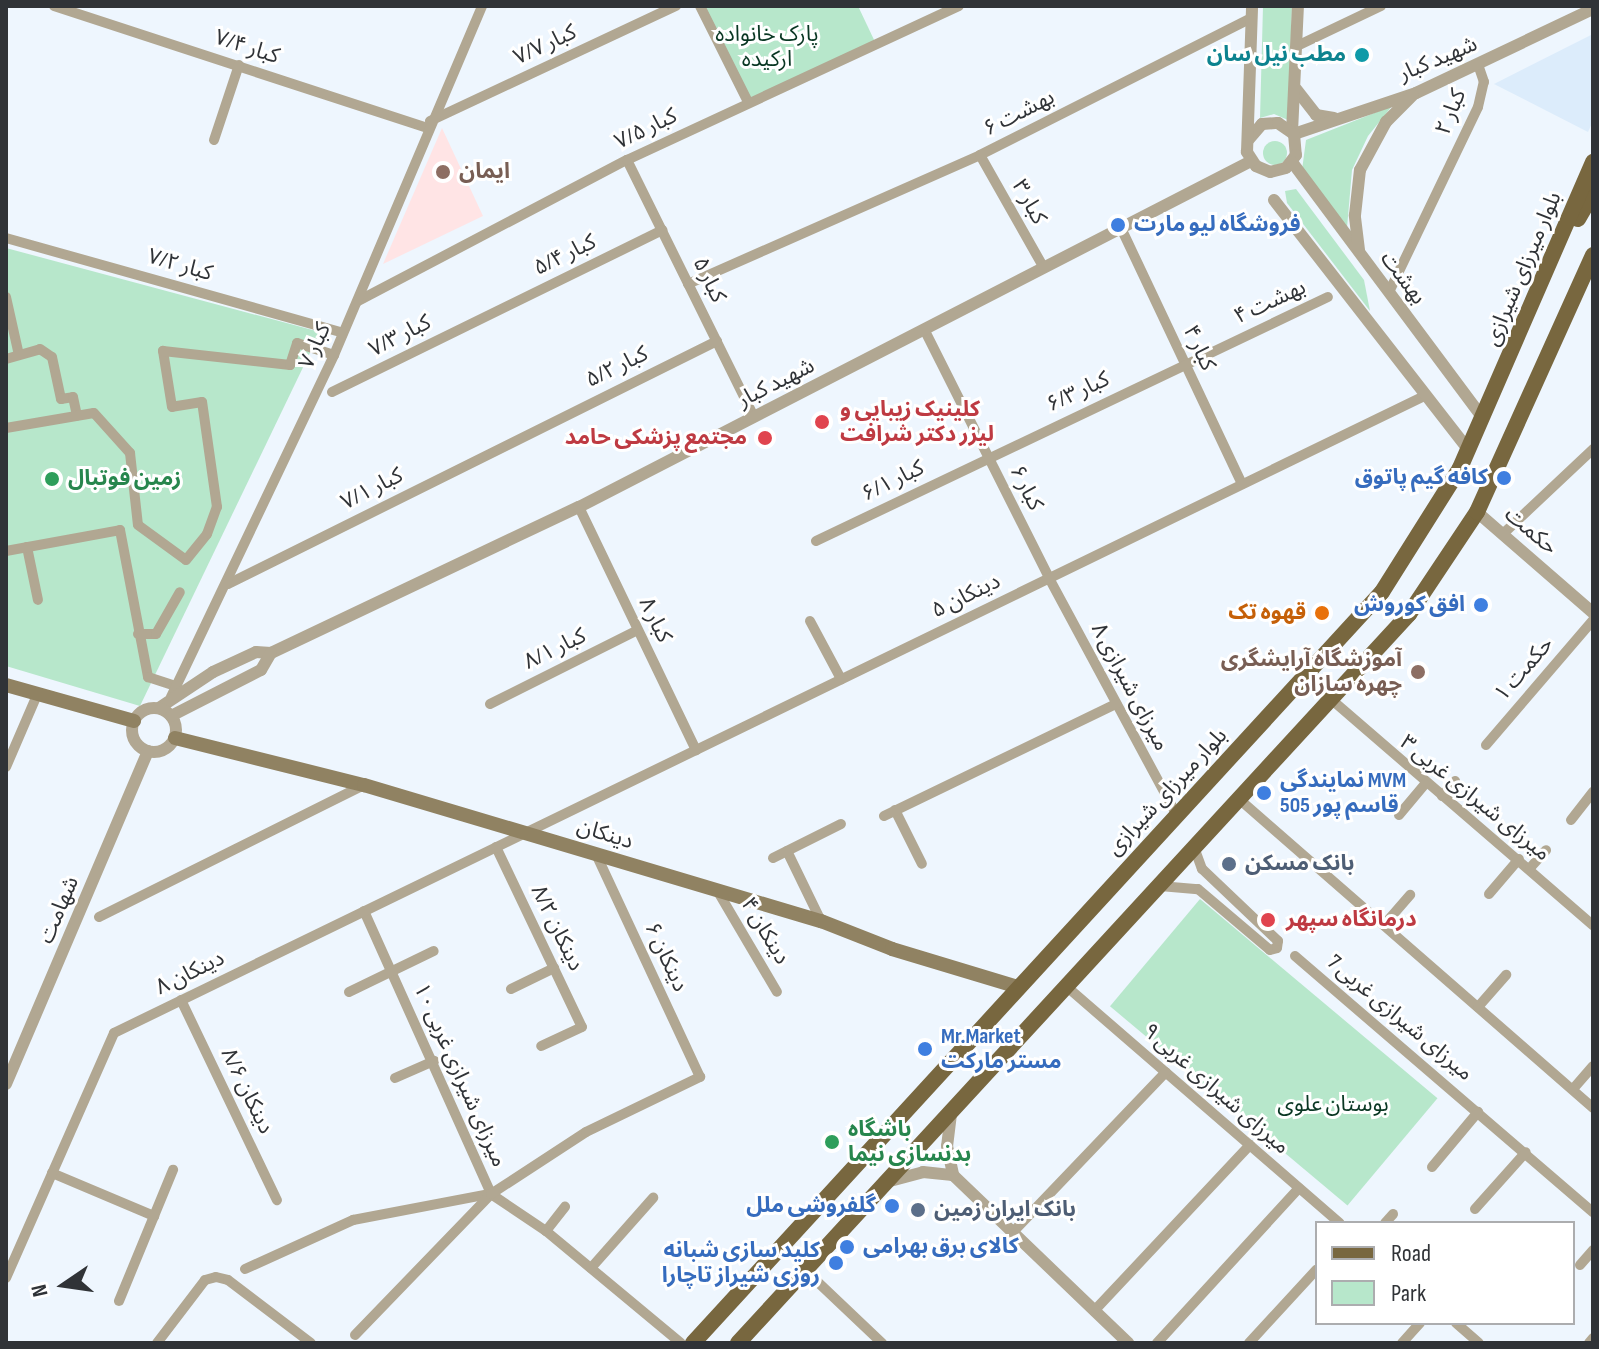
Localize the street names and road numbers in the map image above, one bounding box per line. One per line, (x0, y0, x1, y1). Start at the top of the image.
street label: ۷/۷ کبار (509, 19, 581, 71)
street label: ۷/۴ کبار (211, 24, 283, 70)
street label: شهید کبار (1395, 31, 1481, 87)
street label: ۶ بهشت (979, 84, 1059, 142)
street label: ۲ کبار (1430, 85, 1472, 139)
street label: ۷/۵ کبار (610, 103, 682, 155)
street label: ۳ کبار (1006, 175, 1052, 229)
street label: بلوار میرزای شیرازی (1479, 188, 1567, 350)
street label: ۵/۴ کبار (529, 229, 601, 281)
street label: ۷/۲ کبار (145, 243, 215, 287)
street label: بهشت (1374, 246, 1432, 310)
street label: ۵ کبار (687, 253, 731, 307)
street label: ۴ بهشت (1230, 274, 1310, 330)
street label: ۷/۳ کبار (365, 309, 435, 363)
street label: ۷ کبار (293, 319, 337, 373)
street label: ۴ کبار (1177, 321, 1221, 375)
street label: ۵/۲ کبار (581, 341, 653, 393)
street label: شهید کبار (733, 352, 819, 414)
street label: ۶/۳ کبار (1042, 366, 1114, 418)
street label: ۶/۱ کبار (857, 455, 929, 507)
street label: ۶ کبار (1004, 461, 1048, 515)
street label: ۷/۱ کبار (337, 462, 407, 516)
street label: حکمت (1499, 501, 1563, 561)
street label: ۵ دینکان (927, 568, 1005, 624)
street label: ۸ کبار (633, 593, 677, 647)
street label: ۸ میرزای شیرازی (1085, 618, 1175, 756)
street label: ۸/۱ کبار (519, 623, 591, 675)
street label: ۱ حکمت (1489, 631, 1559, 707)
street label: بلوار میرزای شیرازی (1101, 723, 1233, 861)
street label: ۳ میرزای شیرازی غربی (1394, 729, 1556, 867)
street label: دینکان (574, 813, 636, 855)
street label: شهامت (33, 872, 85, 948)
street label: دینکان ۸/۲ (525, 881, 589, 975)
street label: دینکان ۴ (735, 893, 795, 969)
street label: دینکان ۶ (639, 918, 693, 996)
street label: ۸ دینکان (151, 945, 229, 1001)
street label: میرزای شیرازی غربی 7 (1322, 949, 1478, 1087)
street label: ۱۰ میرزای شیرازی غربی (408, 979, 512, 1171)
street label: میرزای شیرازی غربی ۹ (1137, 1018, 1295, 1160)
street label: ۸/۶ دینکان (215, 1044, 279, 1138)

